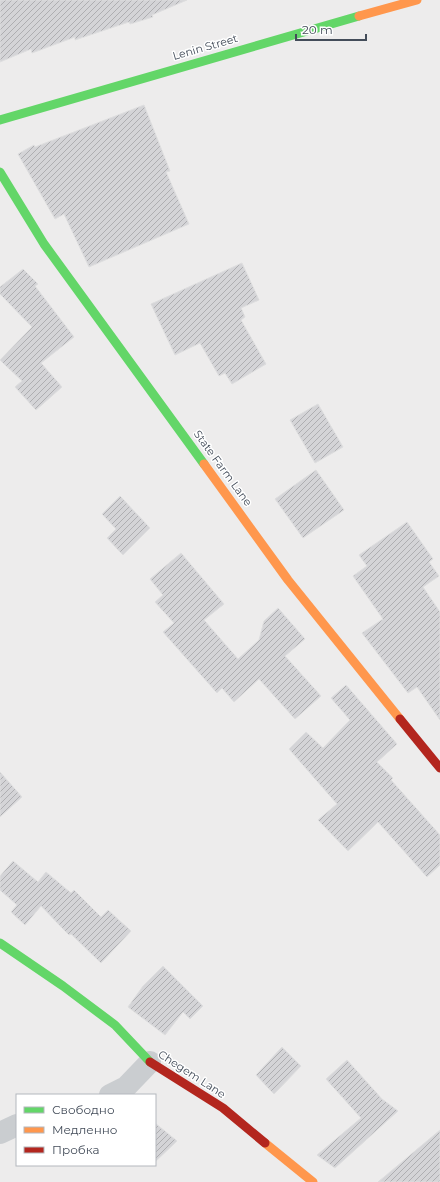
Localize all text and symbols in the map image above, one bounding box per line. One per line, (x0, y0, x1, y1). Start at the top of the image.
scale bar (296, 16, 366, 42)
text: 20 m (302, 22, 333, 37)
street label: Lenin Street (171, 31, 240, 63)
street label: State Farm Lane (191, 427, 255, 509)
street label: Chegem Lane (156, 1047, 229, 1101)
legend (16, 1094, 156, 1166)
text: Свободно (52, 1102, 115, 1117)
text: Медленно (52, 1122, 118, 1137)
text: Пробка (52, 1142, 100, 1157)

